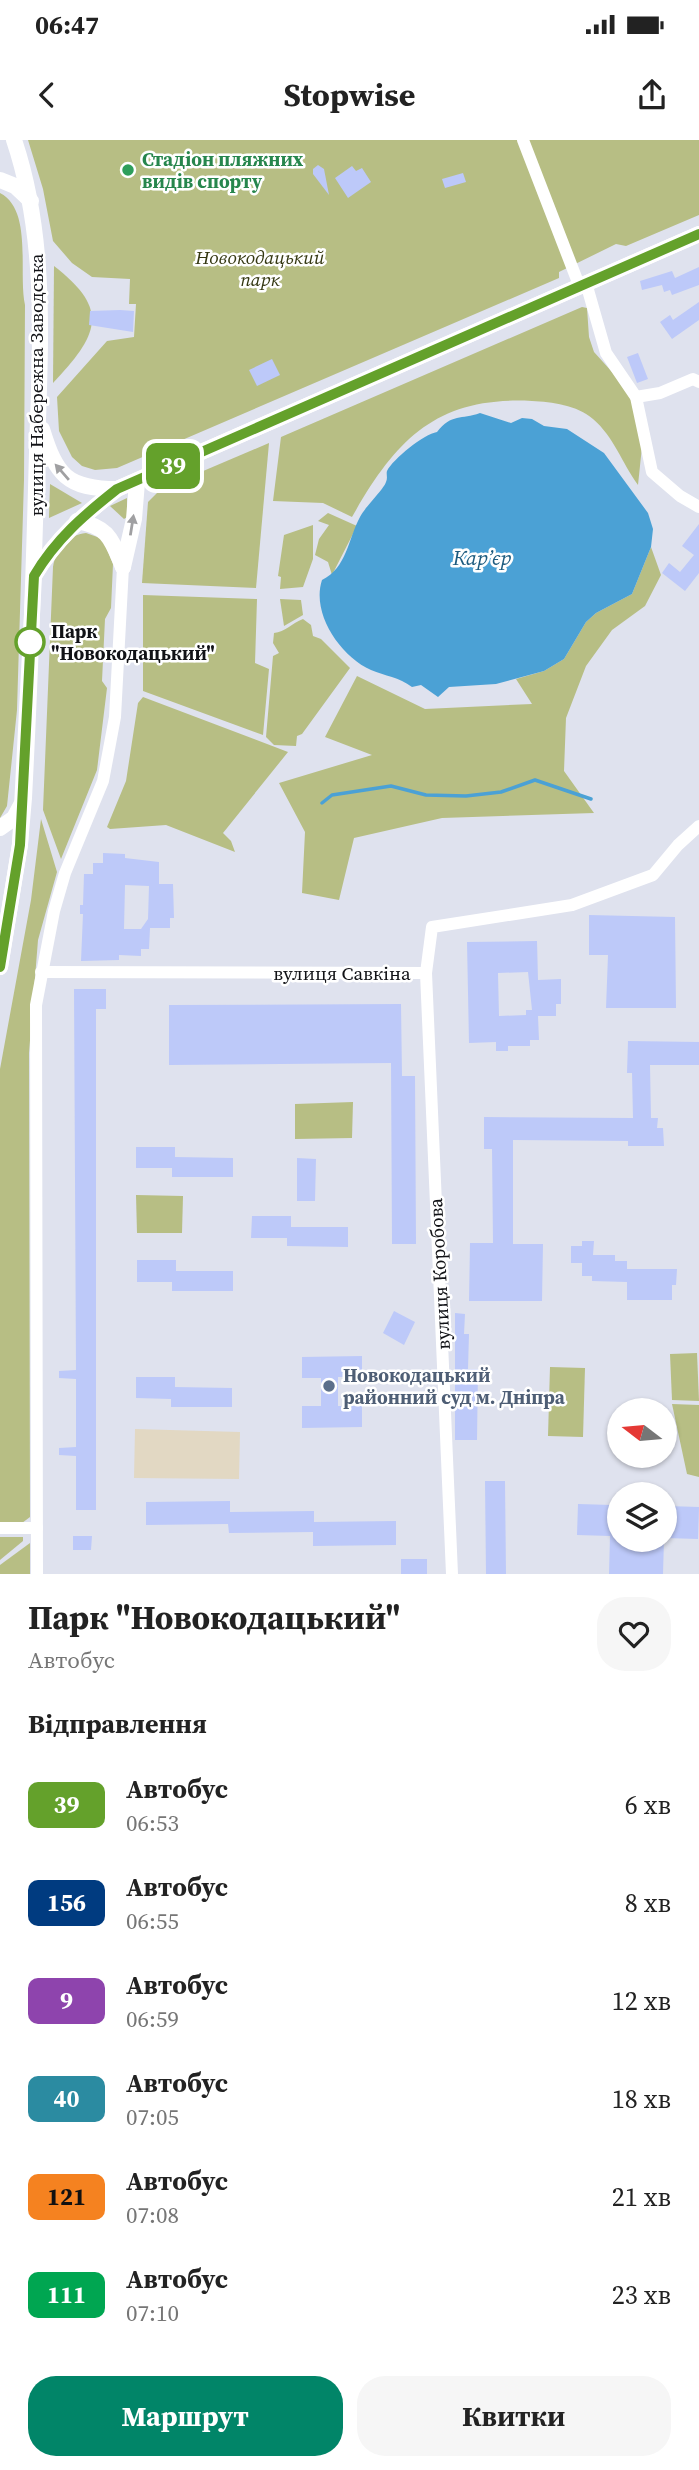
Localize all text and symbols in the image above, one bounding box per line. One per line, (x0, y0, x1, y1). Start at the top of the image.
text: 06:47 (35, 7, 99, 43)
text: Stopwise (283, 73, 416, 117)
icon: back (28, 76, 66, 114)
icon: share (633, 76, 671, 114)
place label: Стадіон пляжних видів спорту (142, 146, 304, 194)
marker: Стадіон пляжних видів спорту (120, 162, 136, 178)
park label: Новокодацький парк (194, 244, 325, 292)
street label: вулиця Набережна Заводська (23, 253, 49, 516)
line badge: 39 (142, 443, 204, 489)
text: 39 (160, 449, 186, 482)
one-way arrow (55, 463, 70, 480)
one-way arrow (127, 514, 138, 536)
water label: Кар’єр (452, 543, 511, 572)
place label: Парк "Новокодацький" (51, 618, 215, 666)
marker: Парк "Новокодацький" (15, 627, 45, 657)
street label: вулиця Савкіна (273, 960, 411, 986)
street label: вулиця Коробова (422, 1197, 456, 1351)
place label: Новокодацький районний суд м. Дніпра (343, 1362, 566, 1410)
marker: Новокодацький районний суд м. Дніпра (321, 1378, 337, 1394)
north arrow (607, 1398, 677, 1468)
map controls (607, 1398, 677, 1552)
button: layers (607, 1482, 677, 1552)
text: Парк "Новокодацький" (28, 1595, 400, 1640)
button: heart (597, 1597, 671, 1671)
text: Автобус (28, 1644, 115, 1676)
text: Відправлення (28, 1706, 207, 1742)
text: Автобус (126, 1771, 228, 1807)
text: 6 хв (625, 1787, 671, 1823)
text: 39 (53, 1788, 80, 1821)
text: 06:53 (126, 1807, 179, 1839)
text: Автобус (126, 1869, 228, 1905)
text: 8 хв (625, 1885, 671, 1921)
text: 156 (47, 1886, 86, 1919)
text: 06:55 (126, 1905, 179, 1937)
text: Автобус (126, 1967, 228, 2003)
text: 12 хв (612, 1983, 671, 2019)
text: 9 (60, 1984, 73, 2017)
text: 06:59 (126, 2003, 179, 2035)
text: Автобус (126, 2065, 228, 2101)
text: 18 хв (612, 2081, 671, 2117)
text: 40 (53, 2082, 80, 2115)
text: 07:05 (126, 2101, 179, 2133)
text: Автобус (126, 2163, 228, 2199)
text: 21 хв (612, 2179, 671, 2215)
text: 121 (47, 2180, 86, 2213)
text: 07:08 (126, 2199, 179, 2231)
text: Автобус (126, 2261, 228, 2297)
text: 23 хв (612, 2277, 671, 2313)
text: 111 (47, 2278, 86, 2311)
text: 07:10 (126, 2297, 179, 2329)
button: Маршрут (28, 2376, 343, 2456)
button: Квитки (357, 2376, 671, 2456)

